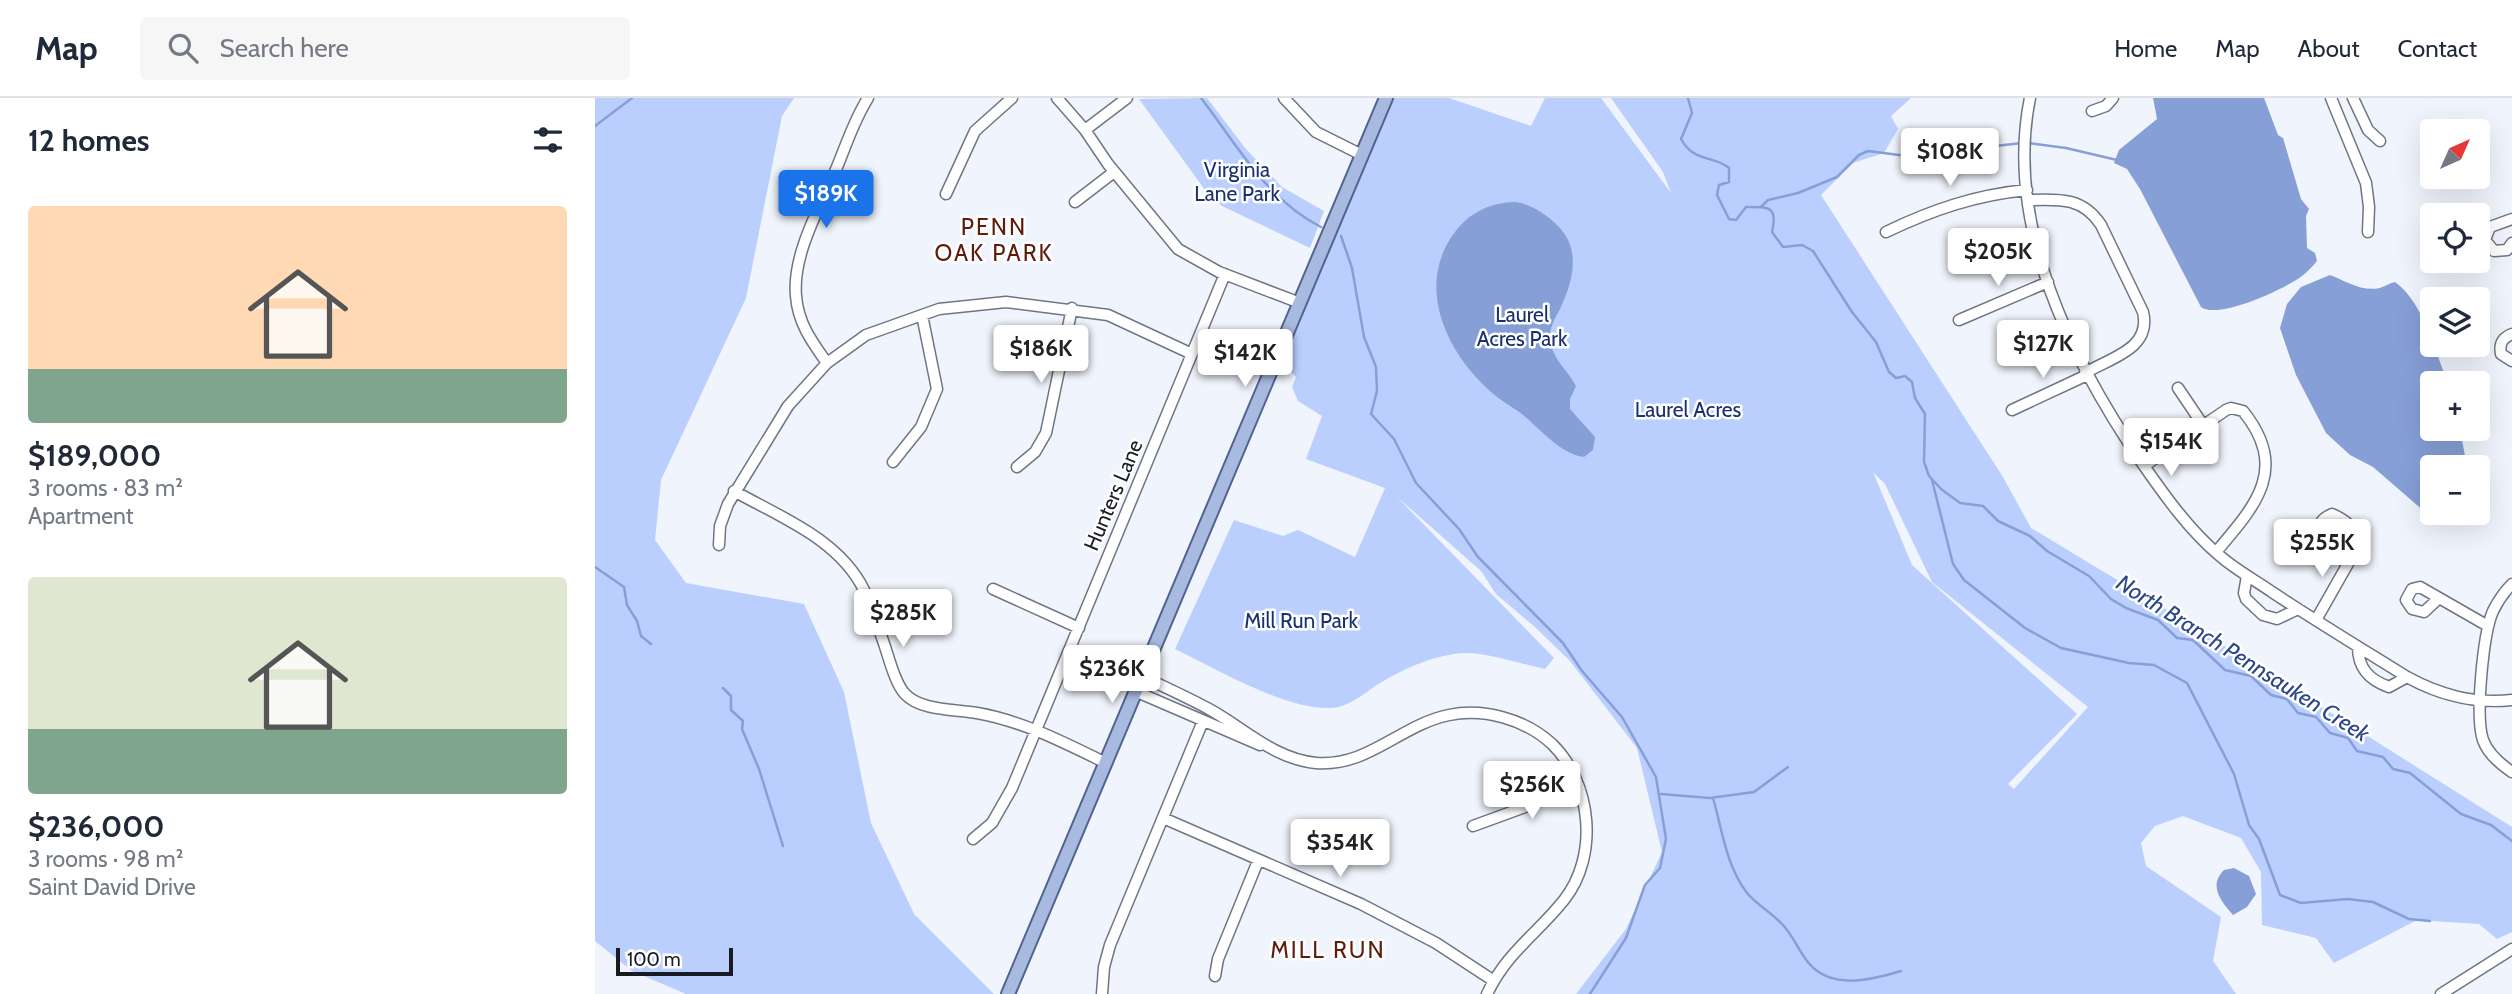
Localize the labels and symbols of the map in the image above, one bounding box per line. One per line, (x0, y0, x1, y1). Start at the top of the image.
north arrow (2420, 119, 2490, 189)
pin: $108K (1901, 129, 1999, 188)
park label: Virginia Lane Park (1194, 157, 1280, 206)
pin: $189K (777, 170, 875, 230)
district label: PENN OAK PARK (934, 213, 1054, 267)
pin: $205K (1949, 228, 2047, 288)
park label: Laurel Acres Park (1477, 302, 1568, 351)
pin: $127K (1994, 320, 2092, 380)
pin: $186K (992, 326, 1090, 385)
pin: $142K (1196, 330, 1294, 389)
park label: Laurel Acres (1635, 397, 1742, 422)
pin: $154K (2122, 418, 2220, 478)
street label: Hunters Lane (1078, 436, 1148, 554)
pin: $255K (2273, 519, 2371, 579)
water label: North Branch Pennsauken Creek (2111, 568, 2376, 748)
pin: $285K (854, 589, 952, 649)
park label: Mill Run Park (1244, 608, 1358, 633)
pin: $236K (1063, 646, 1161, 705)
pin: $256K (1483, 762, 1581, 821)
pin: $354K (1291, 820, 1389, 879)
district label: MILL RUN (1270, 936, 1386, 964)
scale bar (616, 945, 733, 977)

